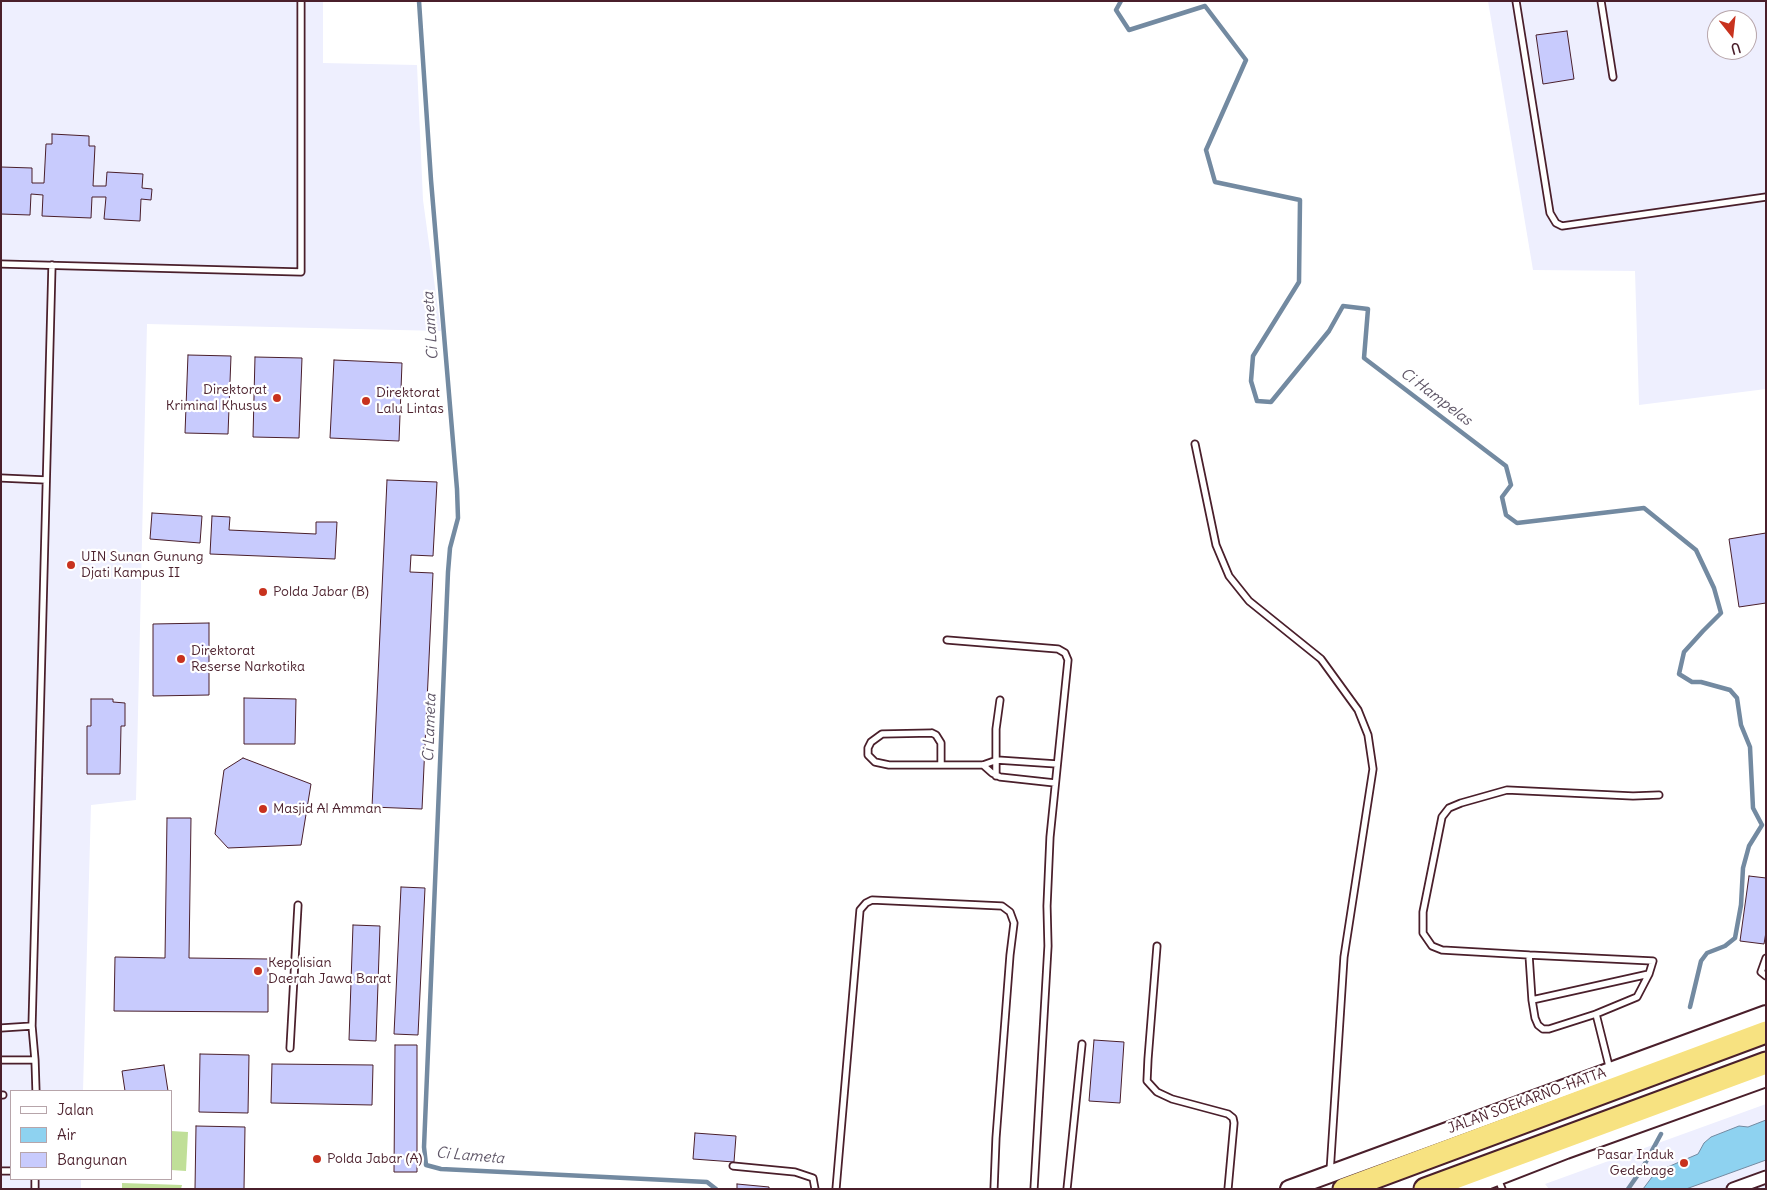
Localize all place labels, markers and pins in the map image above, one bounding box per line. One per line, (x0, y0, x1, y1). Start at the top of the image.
place label: Direktorat Kriminal Khusus (166, 382, 267, 414)
place label: Direktorat Lalu Lintas (376, 385, 444, 418)
marker: Direktorat Kriminal Khusus (271, 392, 283, 404)
marker: Direktorat Lalu Lintas (360, 395, 372, 407)
place label: UIN Sunan Gunung Djati Kampus II (81, 549, 204, 582)
marker: UIN Sunan Gunung Djati Kampus II (65, 559, 77, 571)
place label: Polda Jabar (B) (273, 584, 369, 600)
marker: Polda Jabar (B) (257, 586, 269, 598)
place label: Direktorat Reserse Narkotika (191, 643, 305, 676)
marker: Direktorat Reserse Narkotika (175, 653, 187, 665)
place label: Masjid Al Amman (273, 801, 382, 817)
marker: Masjid Al Amman (257, 803, 269, 815)
place label: Kepolisian Daerah Jawa Barat (268, 955, 391, 988)
marker: Kepolisian Daerah Jawa Barat (252, 965, 264, 977)
place label: Pasar Induk Gedebage (1597, 1147, 1674, 1180)
place label: Polda Jabar (A) (327, 1151, 422, 1167)
marker: Polda Jabar (A) (311, 1153, 323, 1165)
marker: Pasar Induk Gedebage (1678, 1157, 1690, 1169)

